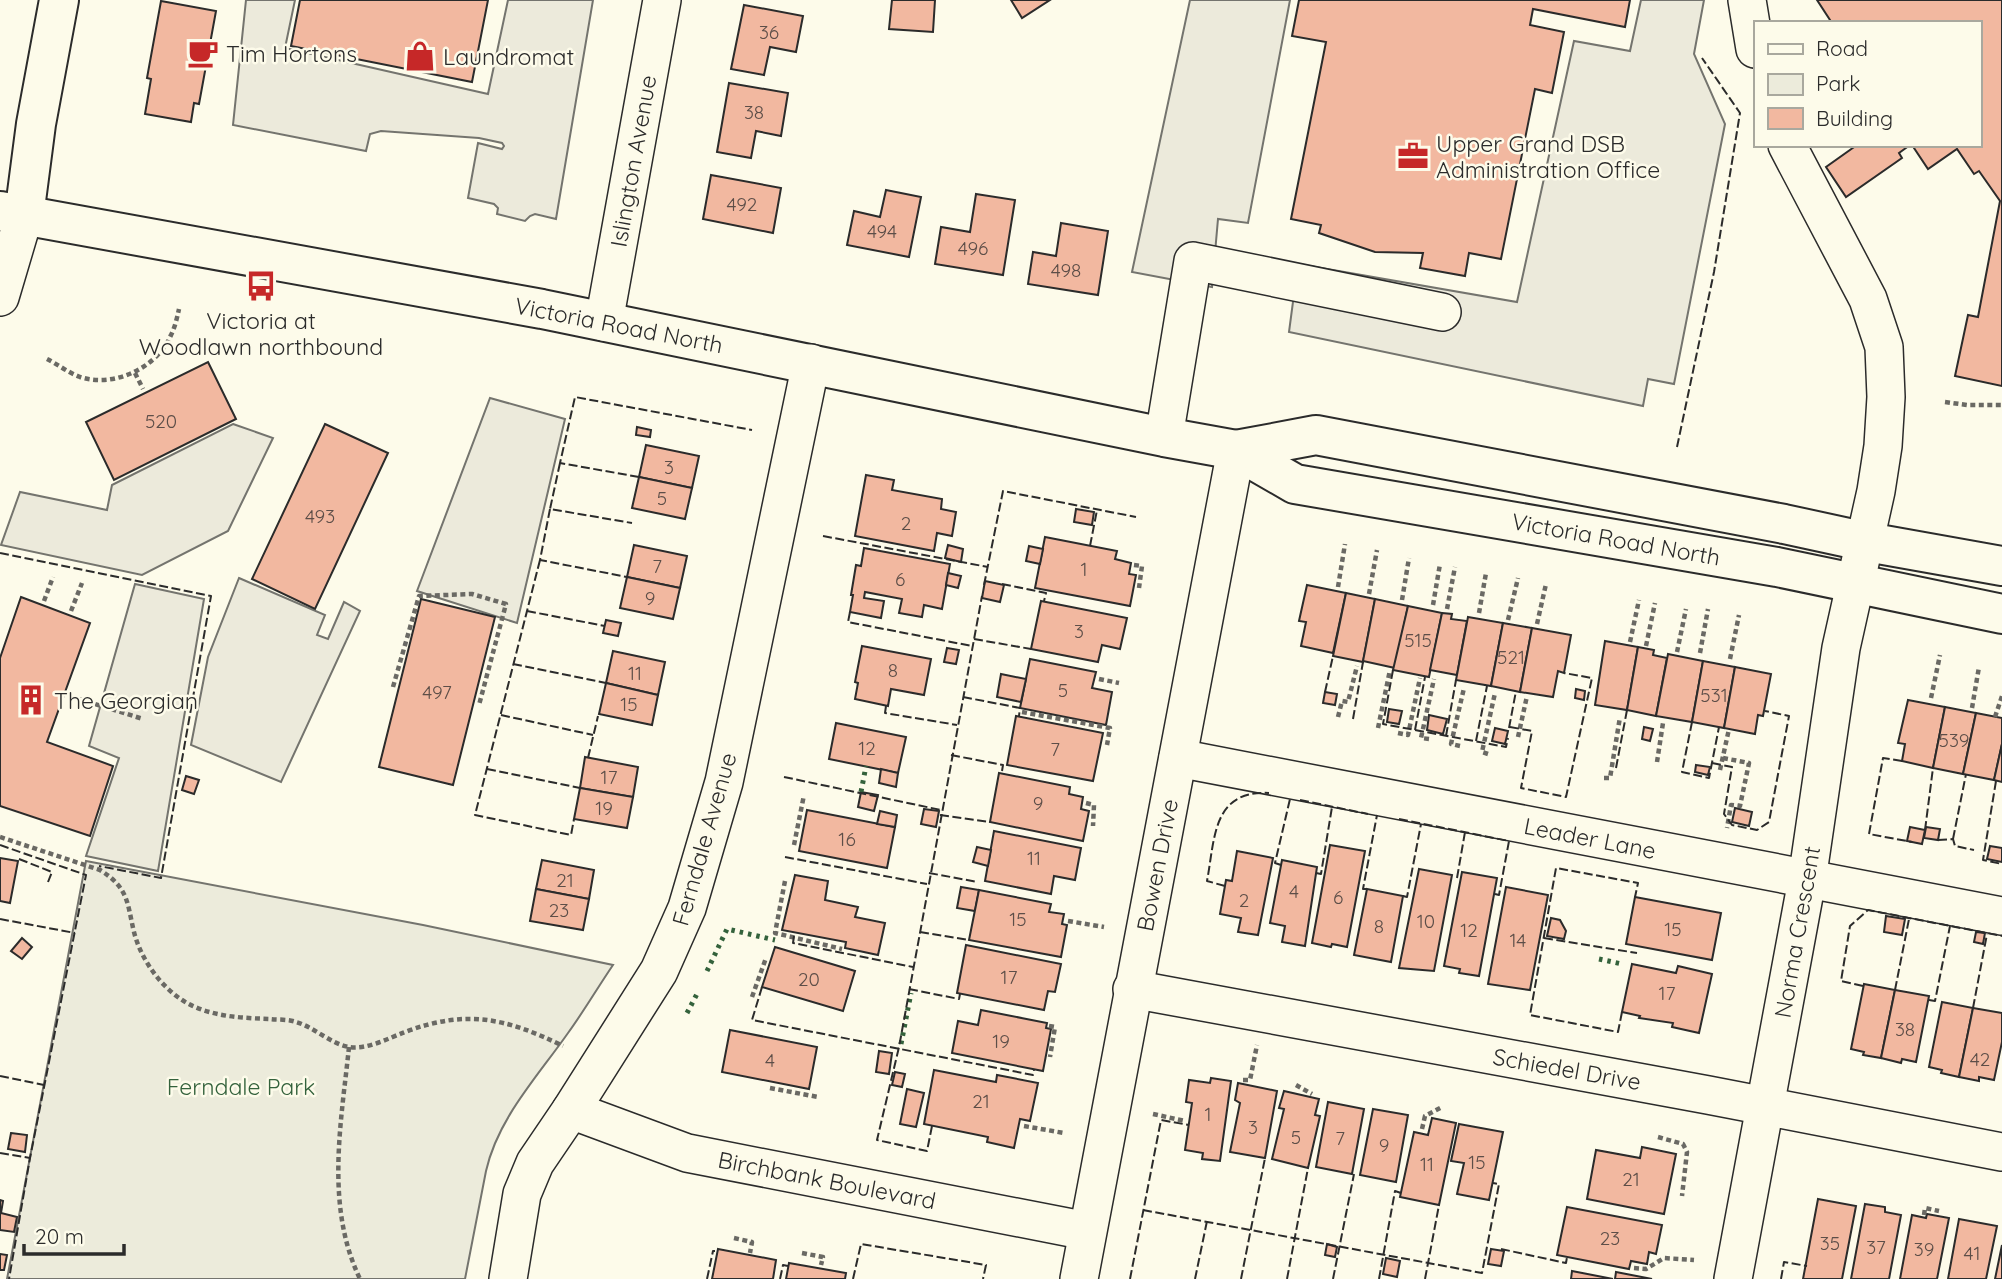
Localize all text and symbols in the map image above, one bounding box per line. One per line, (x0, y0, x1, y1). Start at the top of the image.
house number: 36 (759, 20, 779, 44)
legend (1754, 21, 1981, 147)
text: Road (1816, 35, 1868, 61)
cafe icon: Tim Hortons (186, 36, 220, 70)
place label: Tim Hortons (226, 39, 357, 68)
shop icon: Laundromat (403, 39, 437, 73)
place label: Laundromat (443, 42, 574, 71)
text: Park (1816, 70, 1860, 96)
street label: Islington Avenue (604, 73, 662, 249)
house number: 38 (744, 100, 764, 124)
text: Building (1816, 105, 1893, 131)
place label: Upper Grand DSB Administration Office (1436, 129, 1660, 184)
office icon: Upper Grand DSB Administration Office (1396, 139, 1430, 173)
house number: 492 (727, 192, 757, 216)
house number: 494 (867, 219, 897, 243)
house number: 496 (958, 236, 988, 260)
house number: 498 (1051, 258, 1081, 282)
bus stop icon: Victoria at Woodlawn northbound (244, 269, 278, 303)
street label: Victoria Road North (512, 291, 726, 359)
place label: Victoria at Woodlawn northbound (139, 306, 383, 361)
house number: 520 (145, 409, 177, 433)
house number: 3 (664, 455, 674, 479)
house number: 5 (657, 486, 667, 510)
house number: 493 (305, 504, 335, 528)
street label: Victoria Road North (1509, 506, 1723, 572)
house number: 2 (901, 511, 911, 535)
house number: 7 (652, 554, 662, 578)
house number: 1 (1080, 557, 1088, 581)
house number: 6 (895, 567, 905, 591)
house number: 9 (645, 586, 655, 610)
house number: 3 (1074, 619, 1084, 643)
house number: 515 (1404, 628, 1432, 652)
house number: 521 (1497, 645, 1525, 669)
house number: 8 (888, 658, 898, 682)
house number: 11 (628, 661, 642, 685)
house number: 5 (1058, 678, 1068, 702)
house number: 497 (422, 680, 452, 704)
building icon: The Georgian (14, 683, 48, 717)
house number: 531 (1700, 683, 1728, 707)
place label: The Georgian (54, 686, 198, 715)
house number: 15 (620, 692, 638, 716)
house number: 539 (1939, 728, 1969, 752)
house number: 12 (858, 736, 876, 760)
house number: 7 (1050, 737, 1060, 761)
street label: Ferndale Avenue (665, 749, 743, 929)
house number: 17 (601, 765, 618, 789)
house number: 9 (1033, 791, 1043, 815)
house number: 19 (595, 796, 613, 820)
street label: Bowen Drive (1130, 796, 1184, 934)
street label: Leader Lane (1522, 811, 1658, 865)
house number: 16 (838, 827, 856, 851)
street label: Norma Crescent (1768, 844, 1826, 1020)
house number: 11 (1027, 846, 1041, 870)
house number: 21 (556, 868, 574, 892)
house number: 4 (1289, 879, 1299, 903)
house number: 6 (1333, 885, 1343, 909)
house number: 2 (1239, 888, 1249, 912)
house number: 23 (549, 898, 569, 922)
house number: 15 (1009, 907, 1027, 931)
house number: 10 (1417, 909, 1435, 933)
house number: 8 (1374, 914, 1384, 938)
house number: 15 (1664, 917, 1682, 941)
house number: 12 (1460, 918, 1478, 942)
house number: 14 (1510, 928, 1526, 952)
house number: 17 (1001, 965, 1018, 989)
house number: 20 (798, 967, 820, 991)
house number: 17 (1659, 981, 1676, 1005)
house number: 38 (1895, 1017, 1915, 1041)
house number: 19 (992, 1029, 1010, 1053)
street label: Schiedel Drive (1491, 1042, 1643, 1096)
house number: 42 (1970, 1047, 1990, 1071)
house number: 4 (765, 1048, 775, 1072)
park label: Ferndale Park (167, 1072, 315, 1101)
house number: 21 (972, 1089, 990, 1113)
house number: 1 (1204, 1102, 1212, 1126)
house number: 3 (1248, 1115, 1258, 1139)
house number: 5 (1291, 1125, 1301, 1149)
house number: 7 (1335, 1126, 1345, 1150)
house number: 9 (1379, 1133, 1389, 1157)
street label: Birchbank Boulevard (716, 1145, 938, 1215)
house number: 15 (1468, 1150, 1486, 1174)
house number: 11 (1420, 1152, 1434, 1176)
house number: 21 (1622, 1167, 1640, 1191)
scale bar (24, 1212, 124, 1256)
text: 20 m (35, 1223, 84, 1249)
house number: 23 (1600, 1226, 1620, 1250)
house number: 35 (1820, 1231, 1840, 1255)
house number: 37 (1866, 1235, 1886, 1259)
house number: 39 (1914, 1237, 1934, 1261)
house number: 41 (1964, 1241, 1980, 1265)

